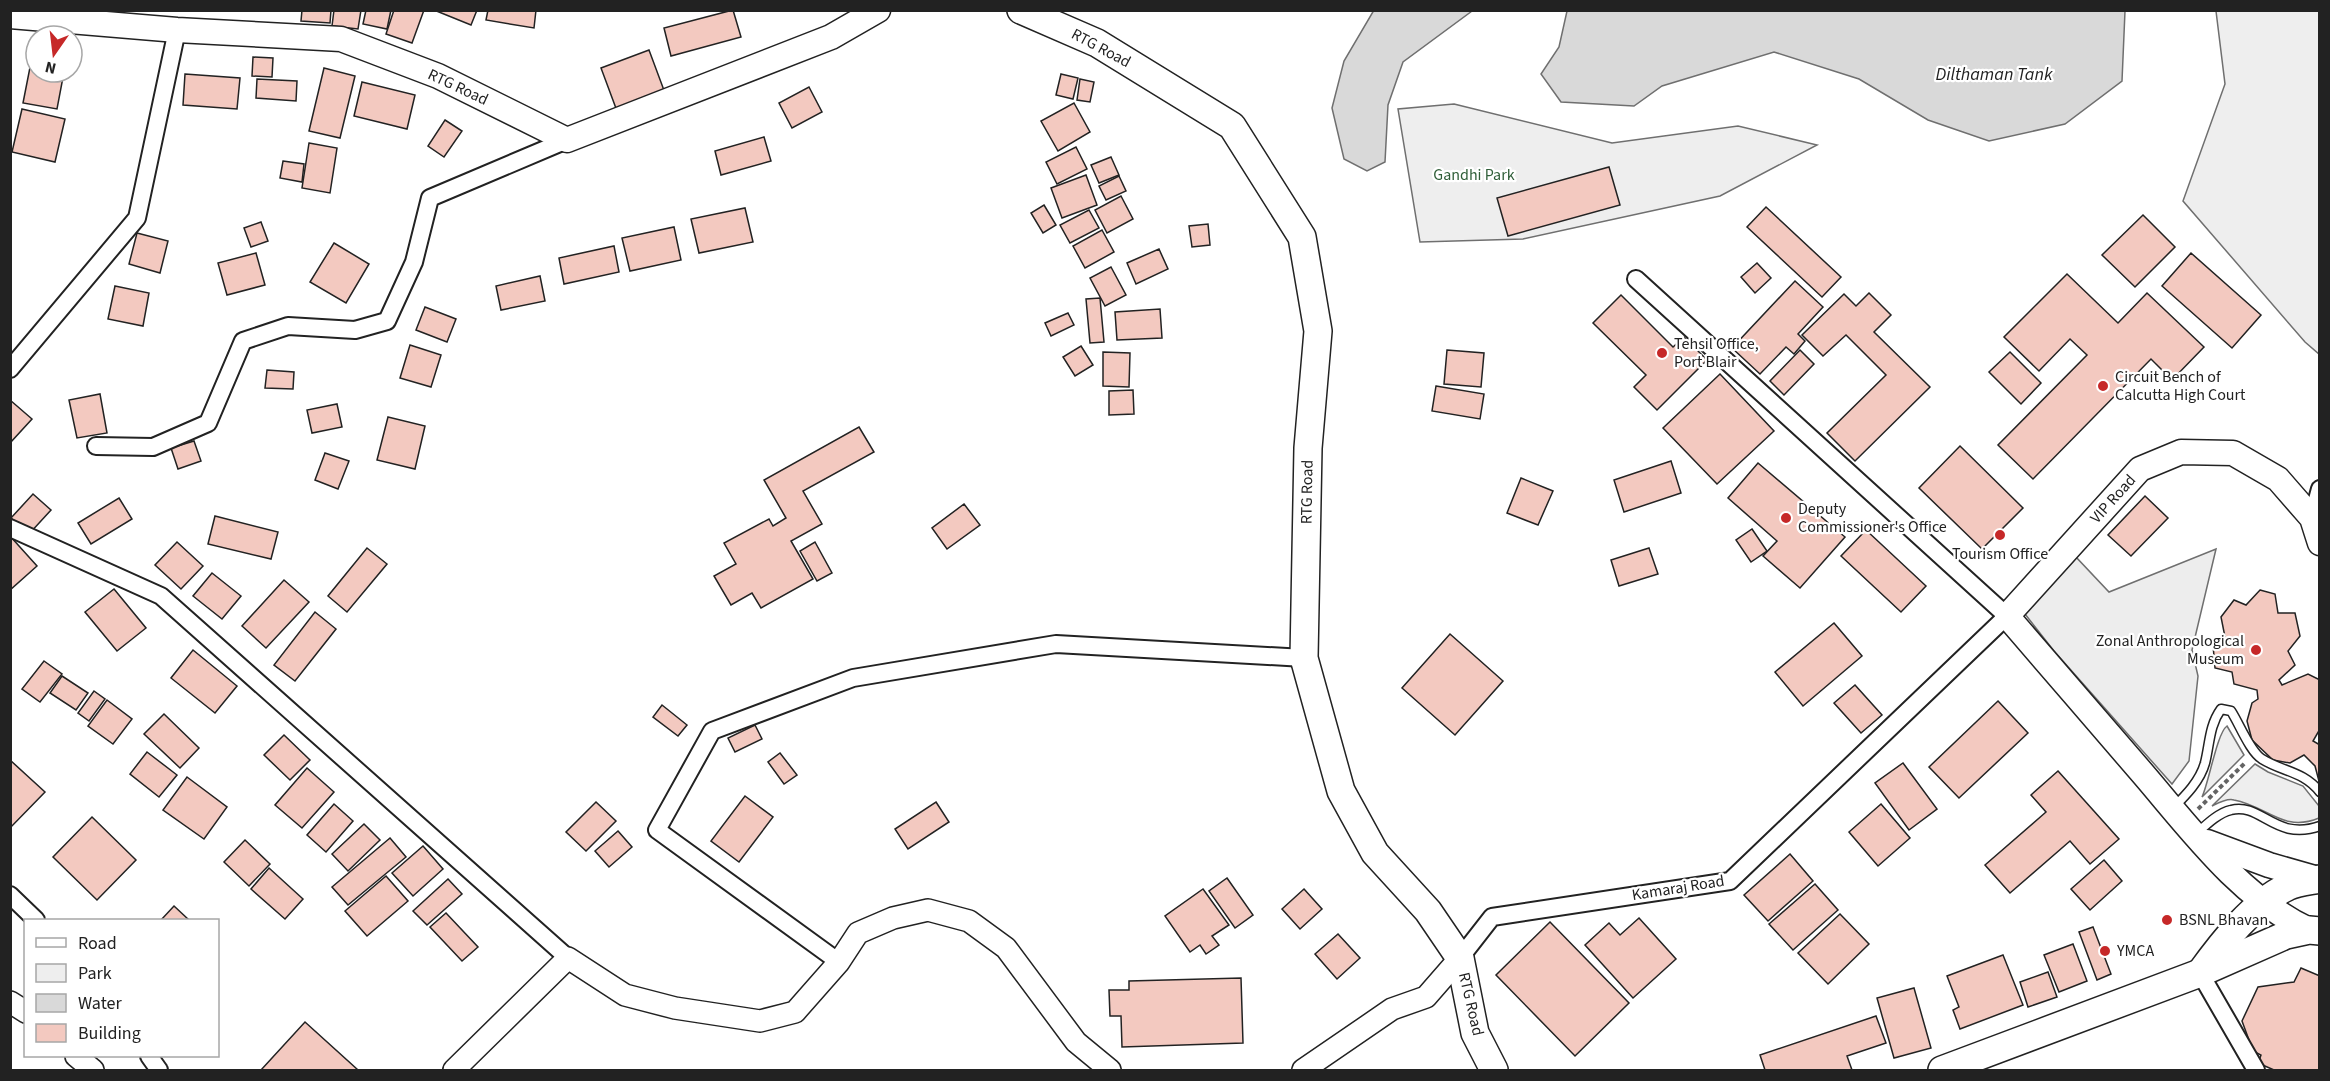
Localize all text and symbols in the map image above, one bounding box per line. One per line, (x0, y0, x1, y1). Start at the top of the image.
street label: RTG Road (1067, 23, 1135, 73)
north arrow (24, 24, 84, 84)
text: N (43, 56, 58, 80)
water label: Dilthaman Tank (1936, 62, 2053, 87)
street label: RTG Road (424, 63, 492, 111)
park label: Gandhi Park (1433, 164, 1515, 186)
place label: Tehsil Office, Port Blair (1674, 333, 1759, 373)
marker: Tehsil Office, Port Blair (1655, 346, 1669, 360)
place label: Circuit Bench of Calcutta High Court (2115, 366, 2246, 406)
marker: Circuit Bench of Calcutta High Court (2096, 379, 2110, 393)
street label: RTG Road (1295, 460, 1319, 524)
street label: VIP Road (2085, 470, 2141, 528)
place label: Deputy Commissioner's Office (1798, 498, 1947, 538)
marker: Deputy Commissioner's Office (1779, 511, 1793, 525)
marker: Tourism Office (1993, 528, 2007, 542)
place label: Tourism Office (1952, 543, 2048, 565)
place label: Zonal Anthropological Museum (2096, 630, 2244, 670)
marker: Zonal Anthropological Museum (2249, 643, 2263, 657)
street label: Kamaraj Road (1630, 870, 1726, 906)
place label: BSNL Bhavan (2179, 909, 2268, 931)
marker: BSNL Bhavan (2160, 913, 2174, 927)
legend (24, 919, 219, 1057)
text: Road (78, 931, 117, 956)
place label: YMCA (2116, 940, 2154, 962)
marker: YMCA (2098, 944, 2112, 958)
text: Park (78, 961, 112, 986)
street label: RTG Road (1453, 970, 1489, 1038)
text: Water (78, 991, 122, 1016)
text: Building (78, 1021, 141, 1046)

